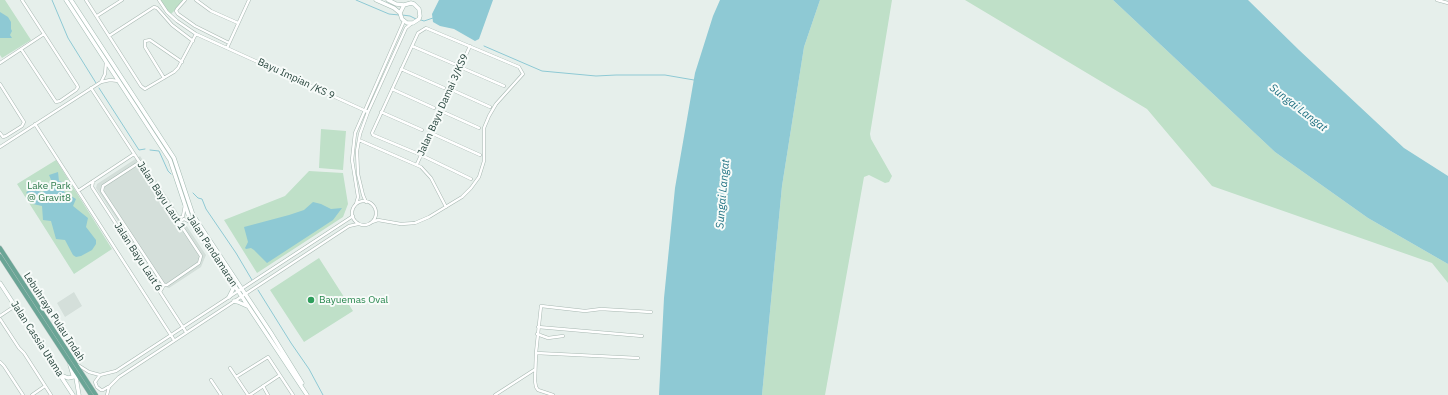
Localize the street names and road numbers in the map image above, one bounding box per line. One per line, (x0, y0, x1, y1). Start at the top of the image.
street label: Jalan Bayu Damai 3/KS9 (415, 52, 471, 158)
street label: Bayu Impian /KS 9 (256, 56, 336, 102)
street label: Jalan Bayu Laut 1 (134, 159, 188, 233)
street label: Jalan Pandamaran (184, 213, 240, 289)
street label: Jalan Bayu Laut 6 (111, 220, 165, 294)
street label: Lebuhraya Pulau Indah (21, 270, 87, 364)
street label: Jalan Cassia Utama (8, 299, 66, 379)

